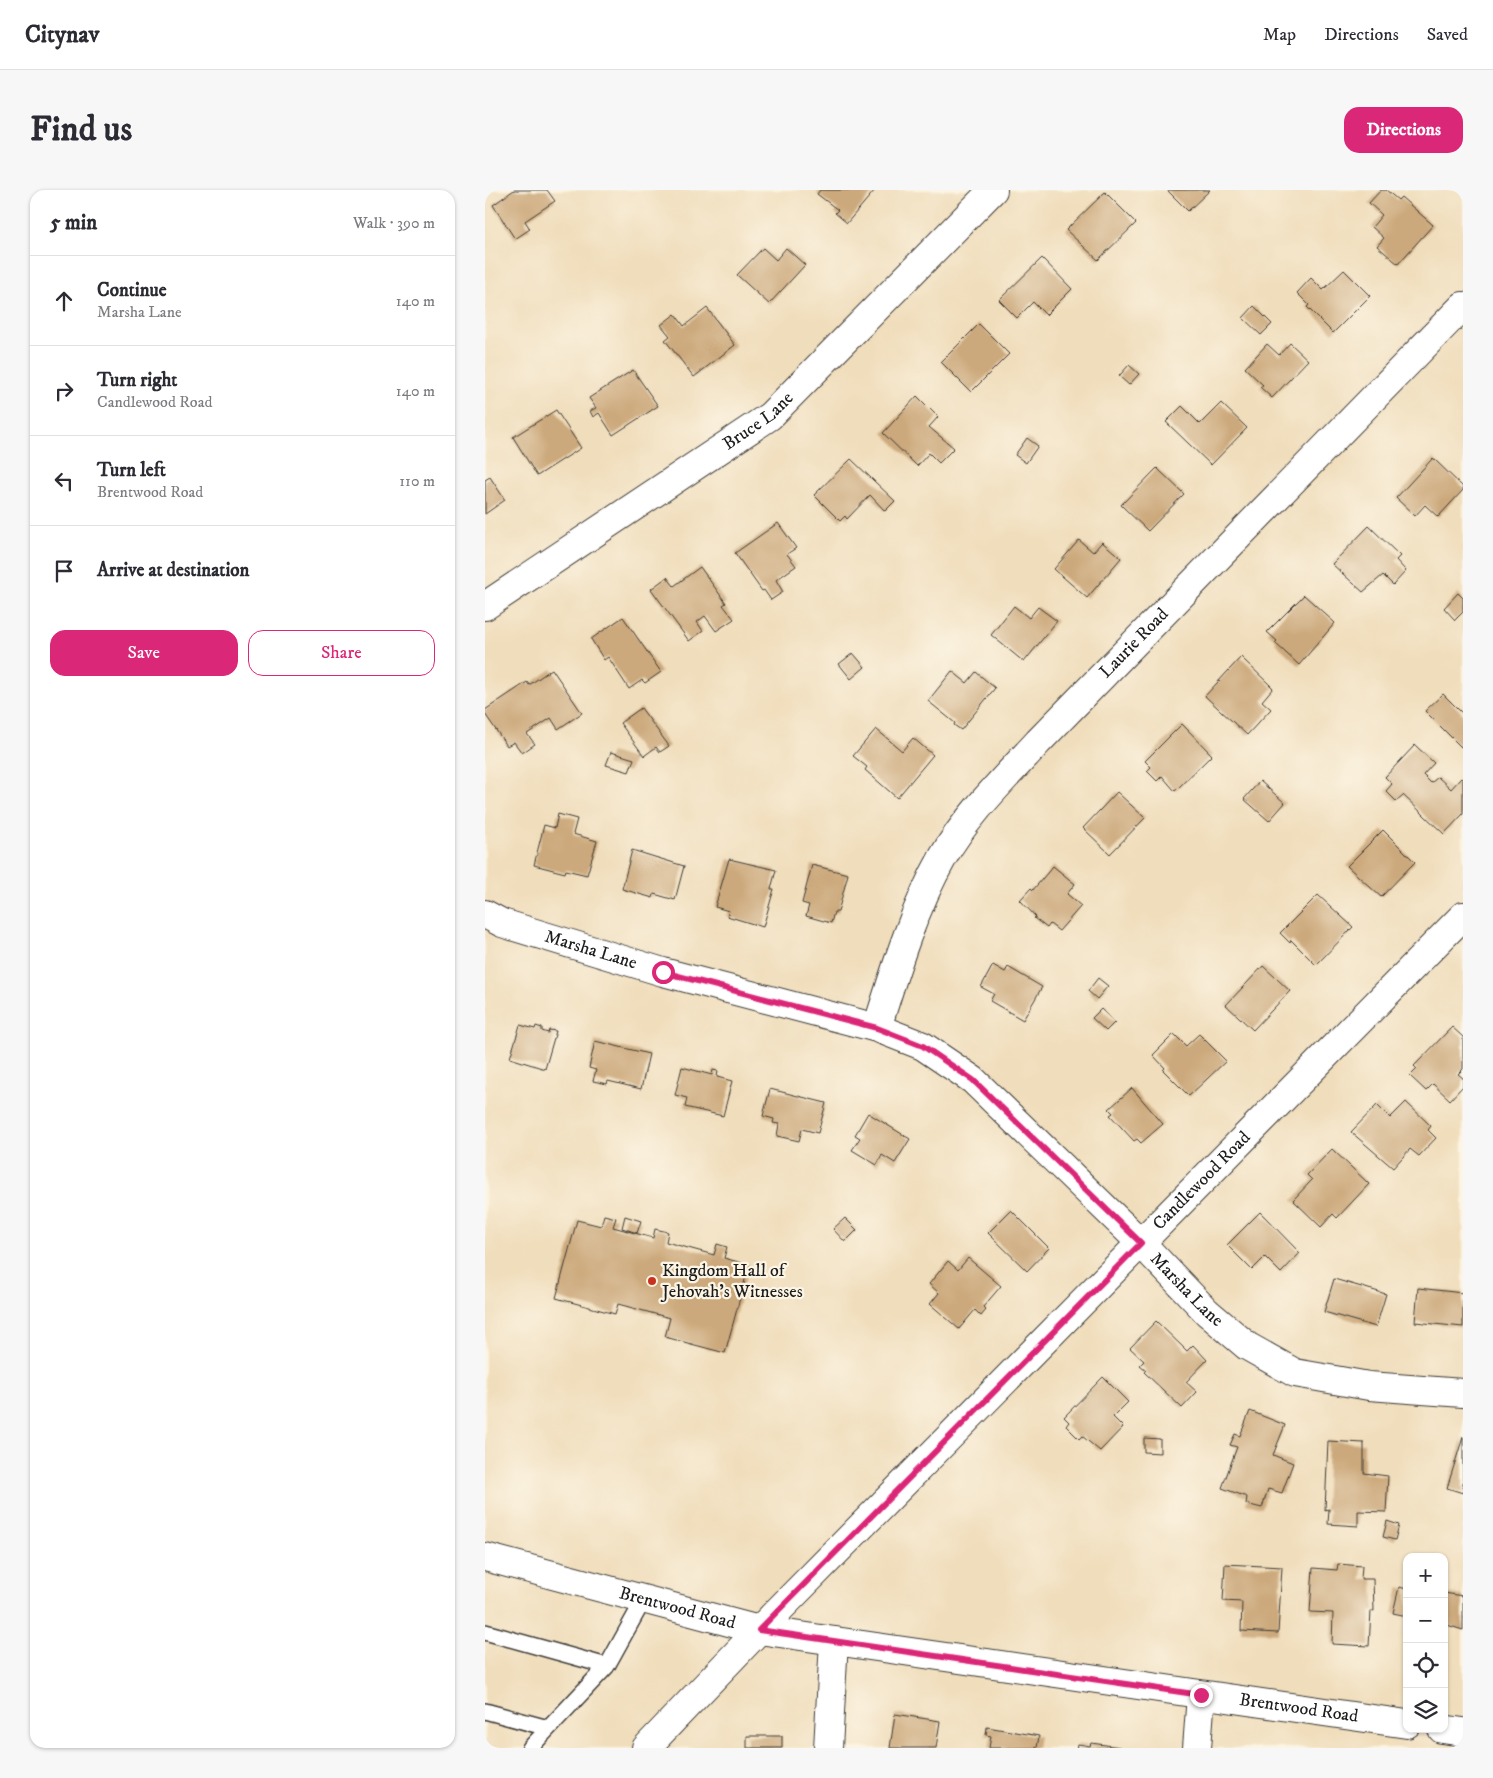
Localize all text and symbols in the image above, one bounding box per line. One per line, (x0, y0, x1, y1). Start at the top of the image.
text: Citynav (25, 20, 99, 50)
text: Map (1263, 24, 1296, 46)
text: Directions (1324, 24, 1399, 46)
text: Saved (1427, 24, 1468, 46)
button: Directions (1344, 107, 1463, 153)
text: Find us (30, 108, 132, 152)
text: 5 min (50, 210, 97, 236)
text: Walk · 390 m (353, 213, 435, 233)
text: Continue (97, 279, 167, 302)
icon: ahead (50, 287, 78, 315)
text: 140 m (396, 291, 435, 311)
text: Marsha Lane (97, 302, 182, 322)
text: Turn right (97, 369, 177, 392)
icon: right (50, 377, 78, 405)
text: 140 m (396, 381, 435, 401)
street label: Bruce Lane (719, 388, 798, 455)
text: Candlewood Road (97, 392, 212, 412)
text: Turn left (97, 459, 166, 482)
icon: left (50, 467, 78, 495)
text: 110 m (399, 471, 435, 491)
text: Brentwood Road (97, 482, 203, 502)
icon: arrive (50, 557, 78, 585)
text: Arrive at destination (97, 559, 249, 582)
street label: Laurie Road (1095, 604, 1173, 683)
button: Save (50, 630, 238, 676)
button: Share (248, 630, 435, 676)
street label: Marsha Lane (542, 926, 640, 974)
route start (652, 961, 675, 984)
street label: Candlewood Road (1148, 1127, 1255, 1235)
street label: Marsha Lane (1145, 1248, 1227, 1332)
place label: Kingdom Hall of Jehovah’s Witnesses (660, 1260, 803, 1303)
marker: Kingdom Hall of Jehovah’s Witnesses (646, 1275, 658, 1287)
map controls (1403, 1553, 1448, 1733)
button: + (1403, 1553, 1448, 1598)
street label: Brentwood Road (617, 1582, 738, 1634)
button: − (1403, 1598, 1448, 1643)
button: locate (1403, 1643, 1448, 1688)
route end (1190, 1684, 1213, 1707)
button: layers (1403, 1688, 1448, 1733)
street label: Brentwood Road (1238, 1689, 1360, 1728)

